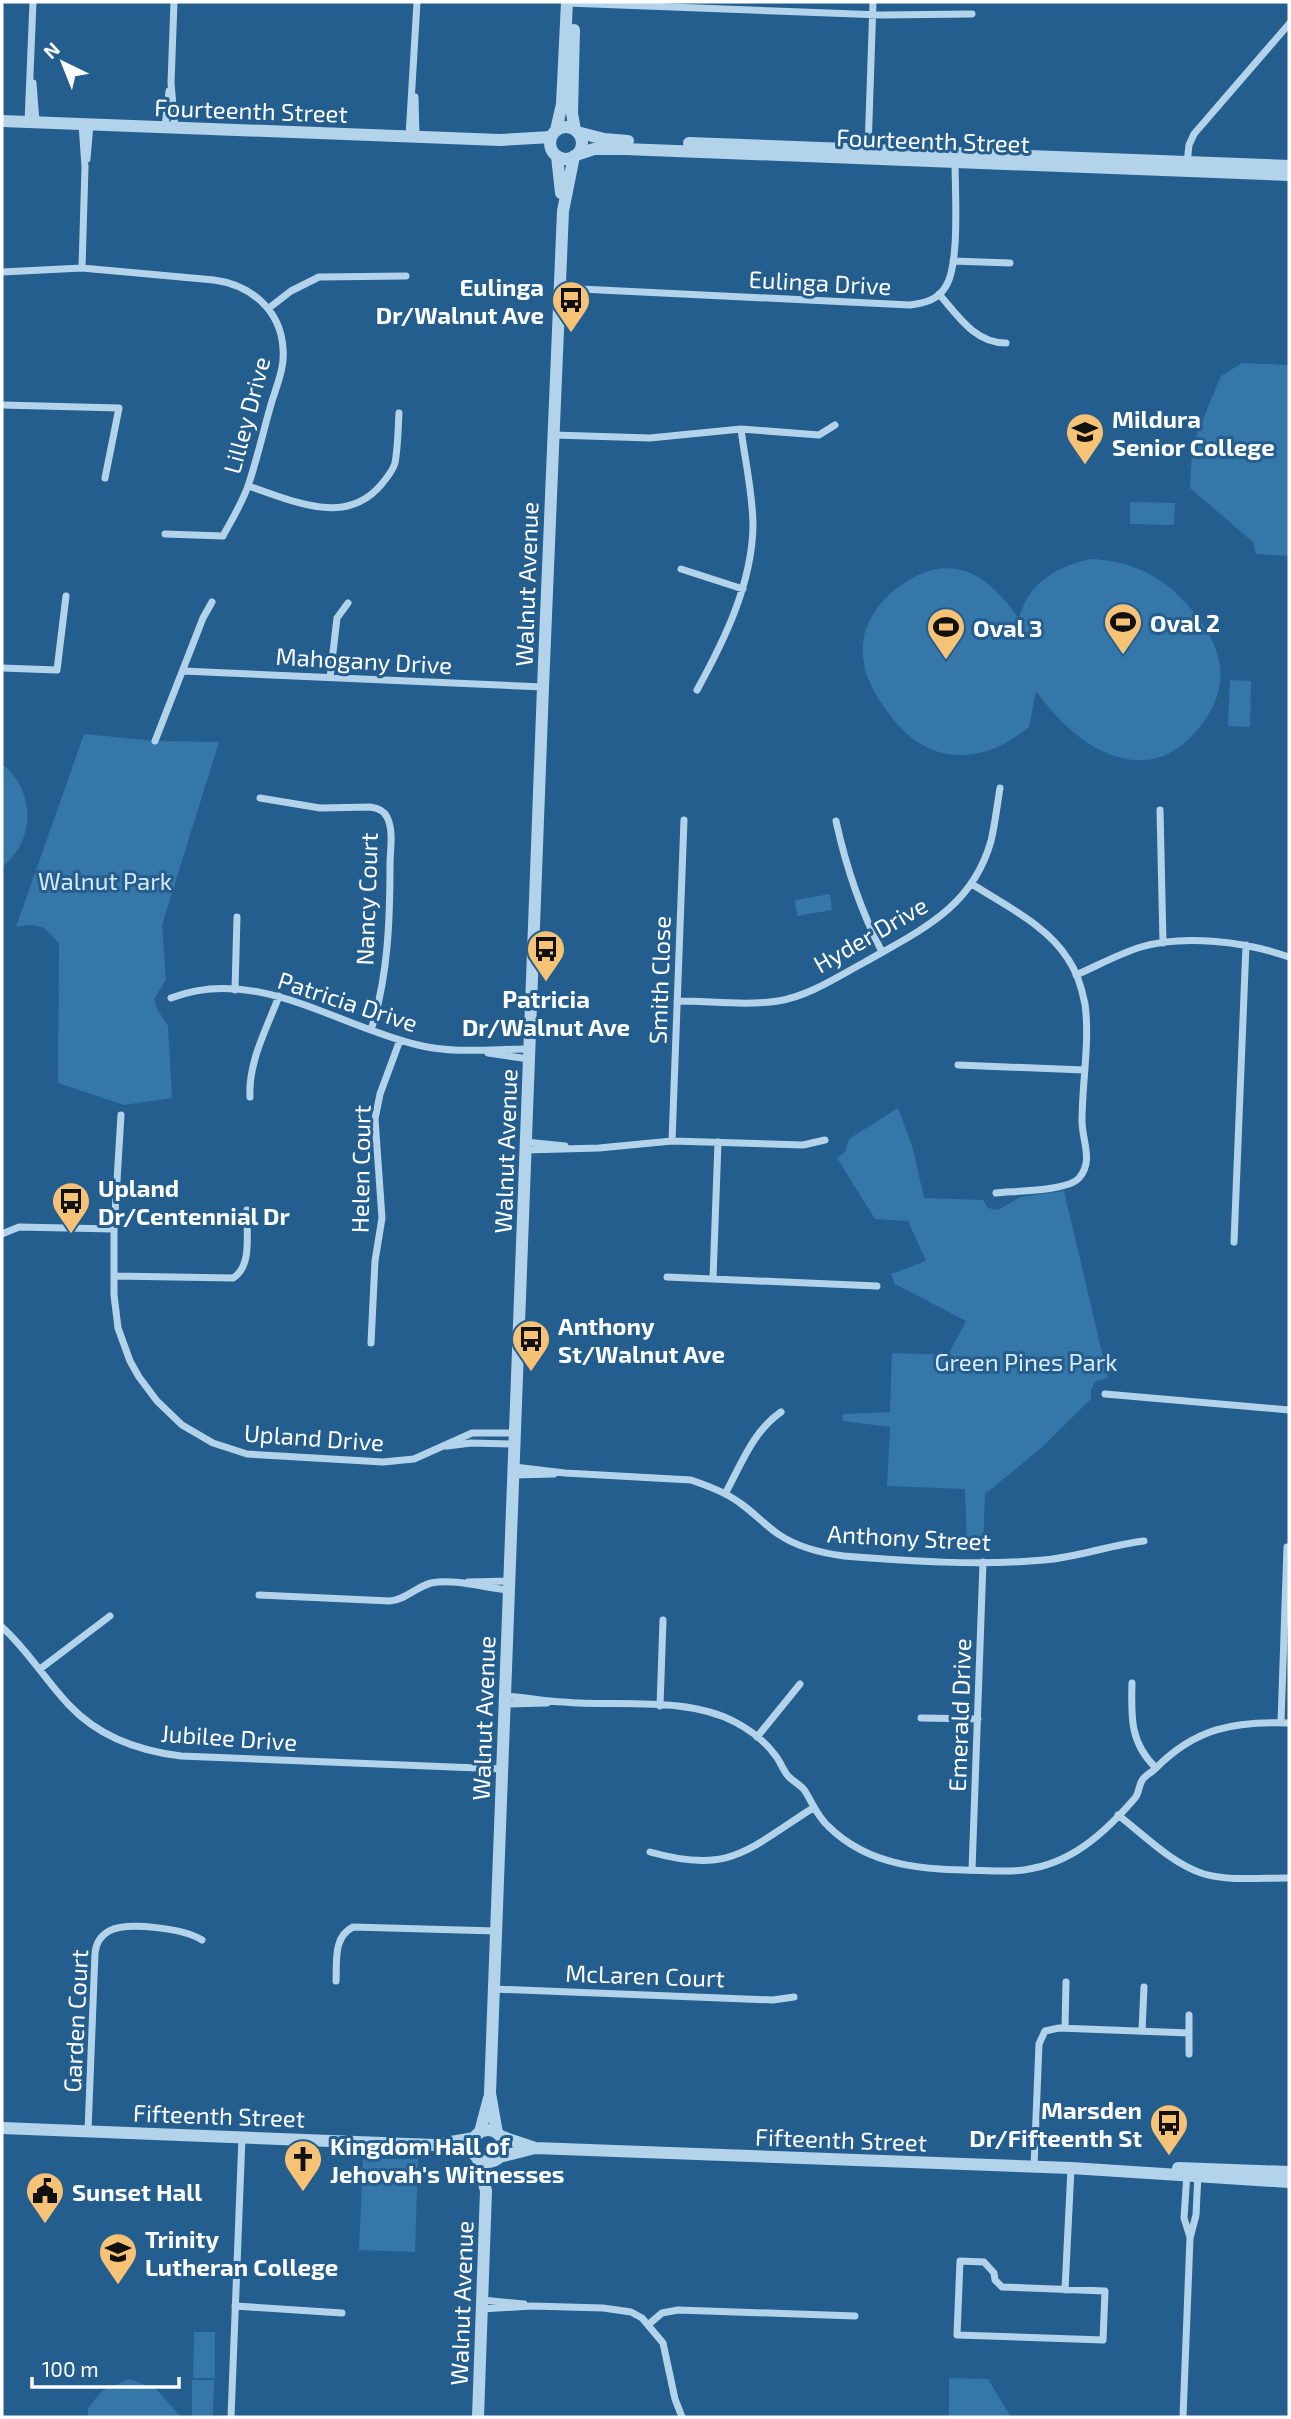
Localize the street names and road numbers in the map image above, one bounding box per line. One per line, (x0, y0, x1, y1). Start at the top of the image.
street label: Fourteenth Street (154, 92, 348, 128)
street label: Fourteenth Street (836, 122, 1030, 158)
street label: Eulinga Drive (748, 264, 892, 300)
street label: Lilley Drive (216, 353, 276, 477)
street label: Walnut Avenue (509, 501, 543, 667)
street label: Mahogany Drive (275, 641, 453, 679)
street label: Nancy Court (349, 832, 383, 966)
street label: Hyder Drive (808, 890, 932, 978)
street label: Smith Close (642, 915, 676, 1045)
street label: Patricia Drive (274, 965, 422, 1037)
street label: Walnut Avenue (488, 1068, 522, 1234)
street label: Helen Court (344, 1105, 376, 1233)
street label: Upland Drive (243, 1418, 385, 1456)
street label: Anthony Street (826, 1518, 992, 1556)
street label: Walnut Avenue (466, 1635, 500, 1801)
street label: Emerald Drive (942, 1638, 976, 1792)
street label: Jubilee Drive (160, 1718, 298, 1756)
street label: Garden Court (57, 1949, 93, 2093)
street label: McLaren Court (565, 1958, 725, 1992)
street label: Fifteenth Street (133, 2098, 305, 2132)
street label: Fifteenth Street (755, 2122, 927, 2156)
street label: Walnut Avenue (444, 2220, 478, 2386)

